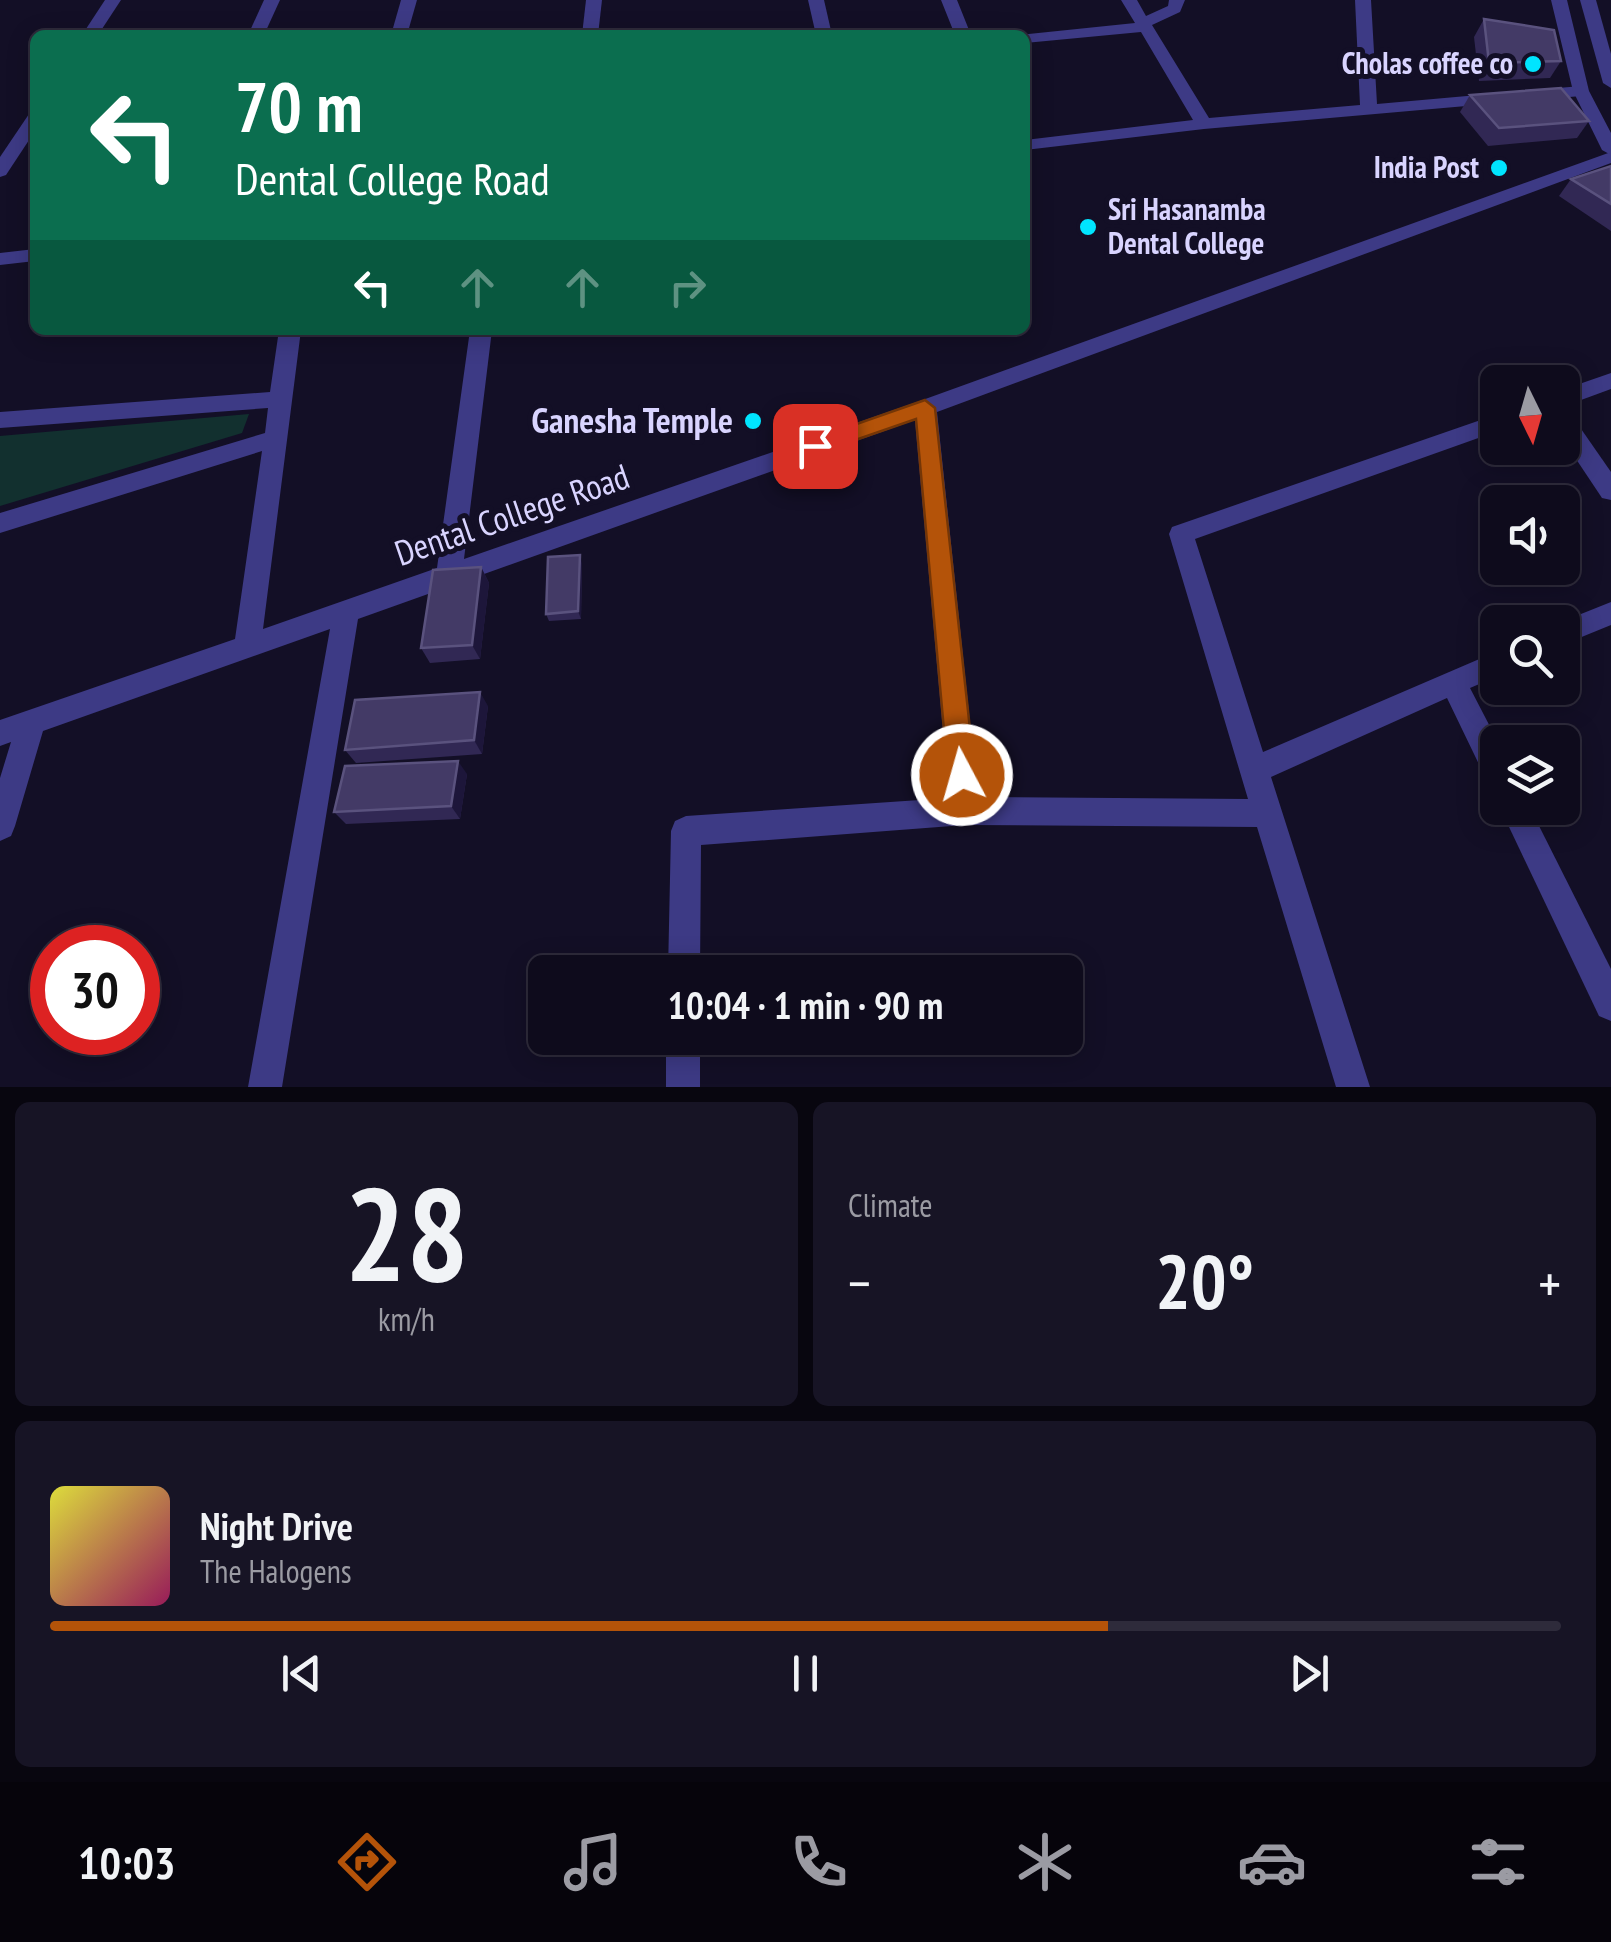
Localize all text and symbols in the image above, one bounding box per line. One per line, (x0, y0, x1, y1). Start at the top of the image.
place label: Cholas coffee co (1342, 43, 1513, 82)
marker: Cholas coffee co (1522, 53, 1544, 75)
text: 70 m (235, 61, 363, 151)
icon: left (70, 70, 200, 200)
place label: India Post (1374, 147, 1479, 186)
text: Dental College Road (235, 149, 550, 207)
marker: India Post (1488, 157, 1510, 179)
place label: Sri Hasanamba Dental College (1108, 189, 1266, 262)
marker: Sri Hasanamba Dental College (1077, 216, 1099, 238)
icon: left (345, 260, 400, 315)
icon: ahead (450, 260, 505, 315)
icon: ahead (555, 260, 610, 315)
icon: right (660, 260, 715, 315)
north arrow (1480, 365, 1580, 465)
map controls (1480, 365, 1580, 825)
place label: Ganesha Temple (532, 397, 733, 443)
pin (773, 404, 858, 489)
marker: Ganesha Temple (742, 410, 764, 432)
icon: arrive (788, 419, 843, 474)
street label: Dental College Road (388, 452, 635, 576)
button: sound (1480, 485, 1580, 585)
button: search (1480, 605, 1580, 705)
position arrow (910, 723, 1014, 827)
button: layers (1480, 725, 1580, 825)
speed limit sign: 30 (30, 925, 160, 1055)
text: 10:04 · 1 min · 90 m (668, 980, 943, 1029)
text: 28 (344, 1149, 469, 1317)
text: Climate (848, 1184, 932, 1226)
text: 20° (1155, 1233, 1254, 1330)
text: − (848, 1247, 871, 1318)
text: + (1538, 1247, 1561, 1318)
text: km/h (378, 1298, 435, 1340)
text: Night Drive (200, 1501, 353, 1550)
text: The Halogens (200, 1550, 352, 1592)
icon: previous (274, 1646, 329, 1701)
icon: pause (778, 1646, 833, 1701)
icon: next (1282, 1646, 1337, 1701)
icon: directions (332, 1827, 402, 1897)
icon: music (558, 1827, 628, 1897)
icon: phone (784, 1827, 854, 1897)
icon: climate (1010, 1827, 1080, 1897)
icon: car (1237, 1827, 1307, 1897)
icon: filters (1463, 1827, 1533, 1897)
text: 10:03 (78, 1833, 175, 1891)

